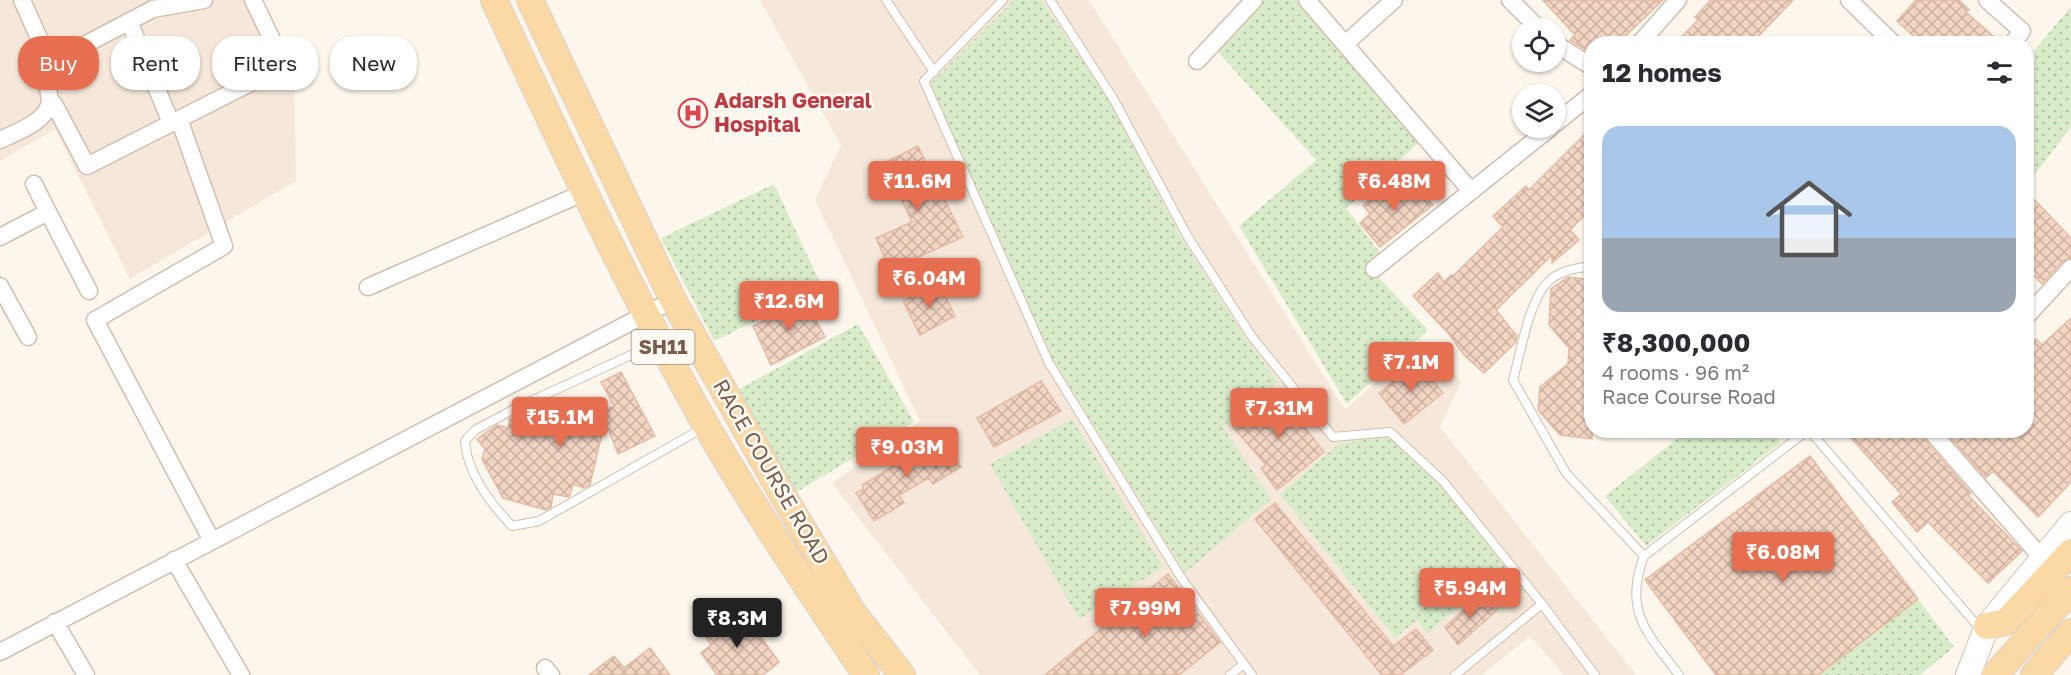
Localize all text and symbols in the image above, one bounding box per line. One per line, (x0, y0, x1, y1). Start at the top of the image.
map controls (1512, 18, 1566, 138)
button: locate (1512, 18, 1566, 72)
chip: Buy (18, 36, 99, 90)
chip: Rent (111, 36, 200, 90)
chip: Filters (212, 36, 318, 90)
chip: New (330, 36, 417, 90)
icon: filters (1983, 56, 2016, 89)
text: 12 homes (1602, 57, 1722, 88)
button: layers (1512, 84, 1566, 138)
place label: Adarsh General Hospital (714, 87, 872, 137)
hospital icon: Adarsh General Hospital (677, 97, 709, 129)
pin: ₹11.6M (868, 161, 966, 212)
pin: ₹6.48M (1345, 161, 1443, 212)
icon: home (1755, 165, 1863, 273)
text: ₹11.6M (883, 168, 951, 192)
text: ₹6.48M (1357, 168, 1431, 192)
pin: ₹6.04M (880, 258, 978, 309)
text: ₹6.04M (892, 265, 966, 289)
pin: ₹12.6M (740, 281, 838, 332)
text: ₹12.6M (754, 288, 824, 312)
text: ₹8,300,000 (1602, 327, 1751, 358)
road number: SH11 (632, 330, 694, 364)
pin: ₹7.1M (1369, 342, 1453, 393)
text: ₹7.1M (1383, 349, 1439, 373)
text: 4 rooms · 96 m² (1602, 360, 1749, 384)
street label: RACE COURSE ROAD (708, 374, 835, 569)
text: Race Course Road (1602, 384, 1776, 408)
pin: ₹7.31M (1230, 388, 1328, 439)
text: ₹7.31M (1244, 395, 1314, 419)
pin: ₹15.1M (511, 397, 609, 448)
text: ₹15.1M (526, 404, 594, 428)
pin: ₹9.03M (858, 427, 956, 478)
text: ₹9.03M (870, 434, 944, 458)
pin: ₹6.08M (1734, 532, 1832, 583)
text: ₹6.08M (1746, 539, 1820, 563)
pin: ₹5.94M (1421, 568, 1519, 619)
text: ₹5.94M (1433, 575, 1507, 599)
pin: ₹7.99M (1096, 588, 1194, 639)
text: ₹7.99M (1109, 595, 1181, 619)
pin: ₹8.3M (695, 598, 779, 649)
text: ₹8.3M (707, 605, 767, 629)

